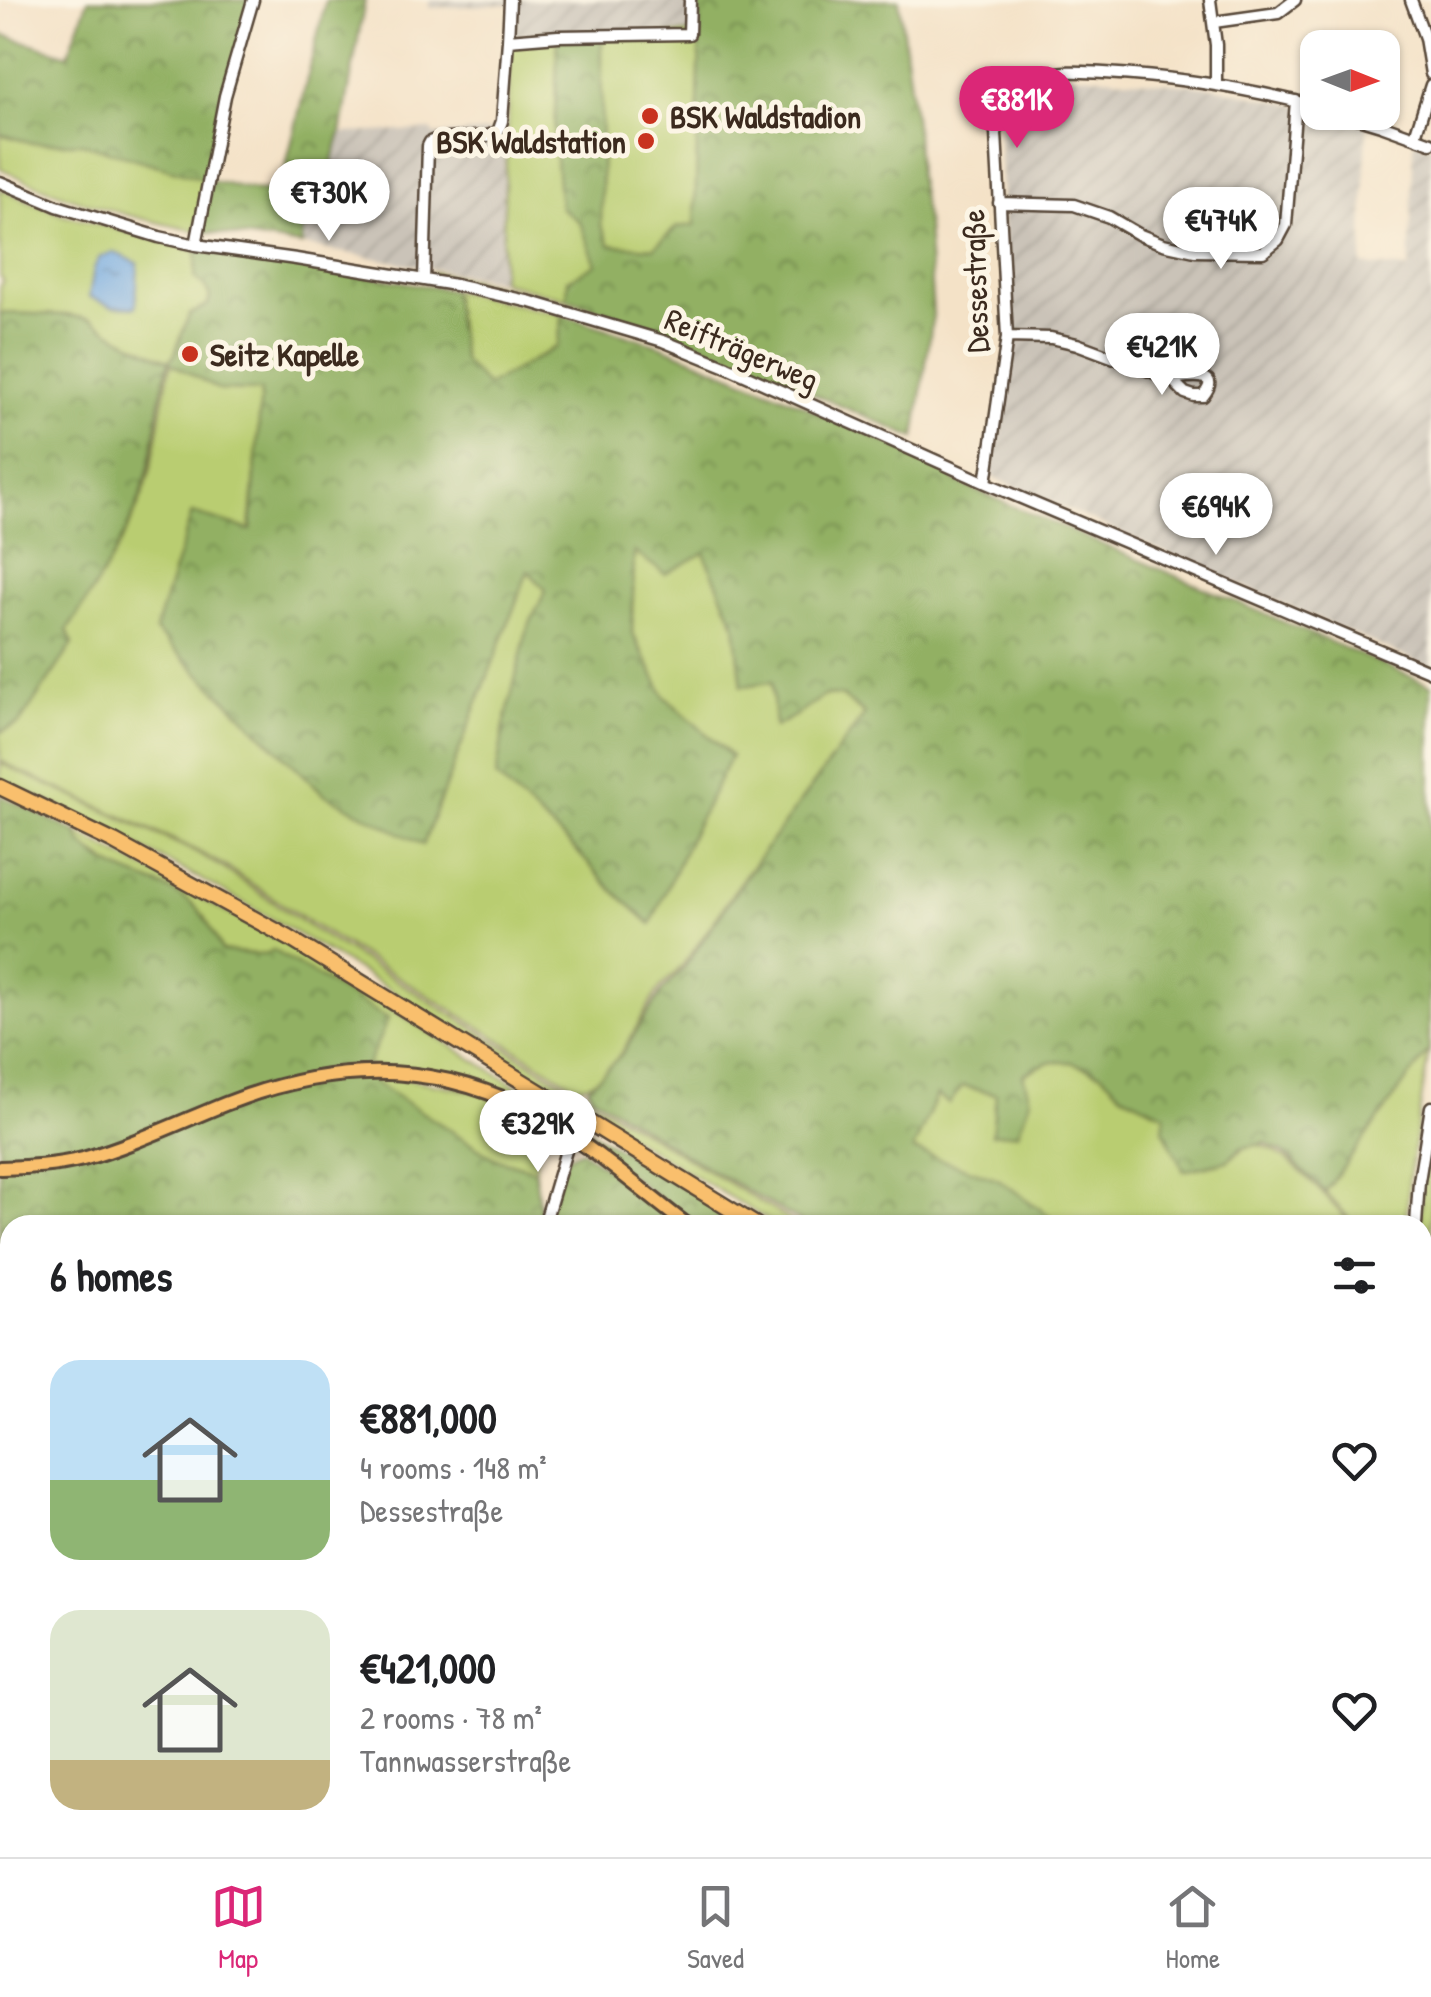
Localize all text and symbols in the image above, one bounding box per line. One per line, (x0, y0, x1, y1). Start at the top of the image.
north arrow (1300, 30, 1400, 130)
map controls (1300, 30, 1400, 130)
pin: €881K (947, 66, 1087, 151)
text: €881K (981, 77, 1053, 120)
place label: BSK Waldstadion (670, 95, 861, 138)
marker: BSK Waldstadion (639, 105, 661, 127)
place label: BSK Waldstation (436, 120, 626, 163)
marker: BSK Waldstation (635, 130, 657, 152)
pin: €730K (259, 159, 399, 244)
text: €730K (291, 170, 367, 213)
pin: €474K (1151, 187, 1291, 272)
text: €474K (1185, 198, 1257, 241)
street label: Dessestraße (951, 208, 999, 353)
street label: Reifträgerweg (659, 297, 825, 401)
pin: €421K (1092, 313, 1232, 398)
text: €421K (1127, 324, 1197, 367)
place label: Seitz Kapelle (210, 333, 359, 377)
marker: Seitz Kapelle (179, 343, 201, 365)
pin: €694K (1146, 473, 1286, 558)
text: €694K (1182, 484, 1250, 527)
pin: €329K (468, 1090, 608, 1175)
text: €329K (501, 1101, 575, 1144)
text: 6 homes (50, 1247, 172, 1304)
icon: filters (1327, 1248, 1382, 1303)
text: €881,000 (360, 1389, 497, 1446)
icon: home (130, 1400, 250, 1520)
icon: heart (1327, 1433, 1382, 1488)
text: 4 rooms · 148 m² (360, 1446, 547, 1489)
text: Dessestraße (360, 1489, 503, 1532)
text: €421,000 (360, 1639, 496, 1696)
icon: home (130, 1650, 250, 1770)
icon: heart (1327, 1683, 1382, 1738)
text: 2 rooms · 78 m² (360, 1696, 542, 1739)
text: Tannwasserstraße (360, 1739, 571, 1782)
tab: Map (211, 1879, 266, 1977)
tab: Saved (687, 1879, 744, 1977)
tab: Home (1165, 1879, 1220, 1977)

